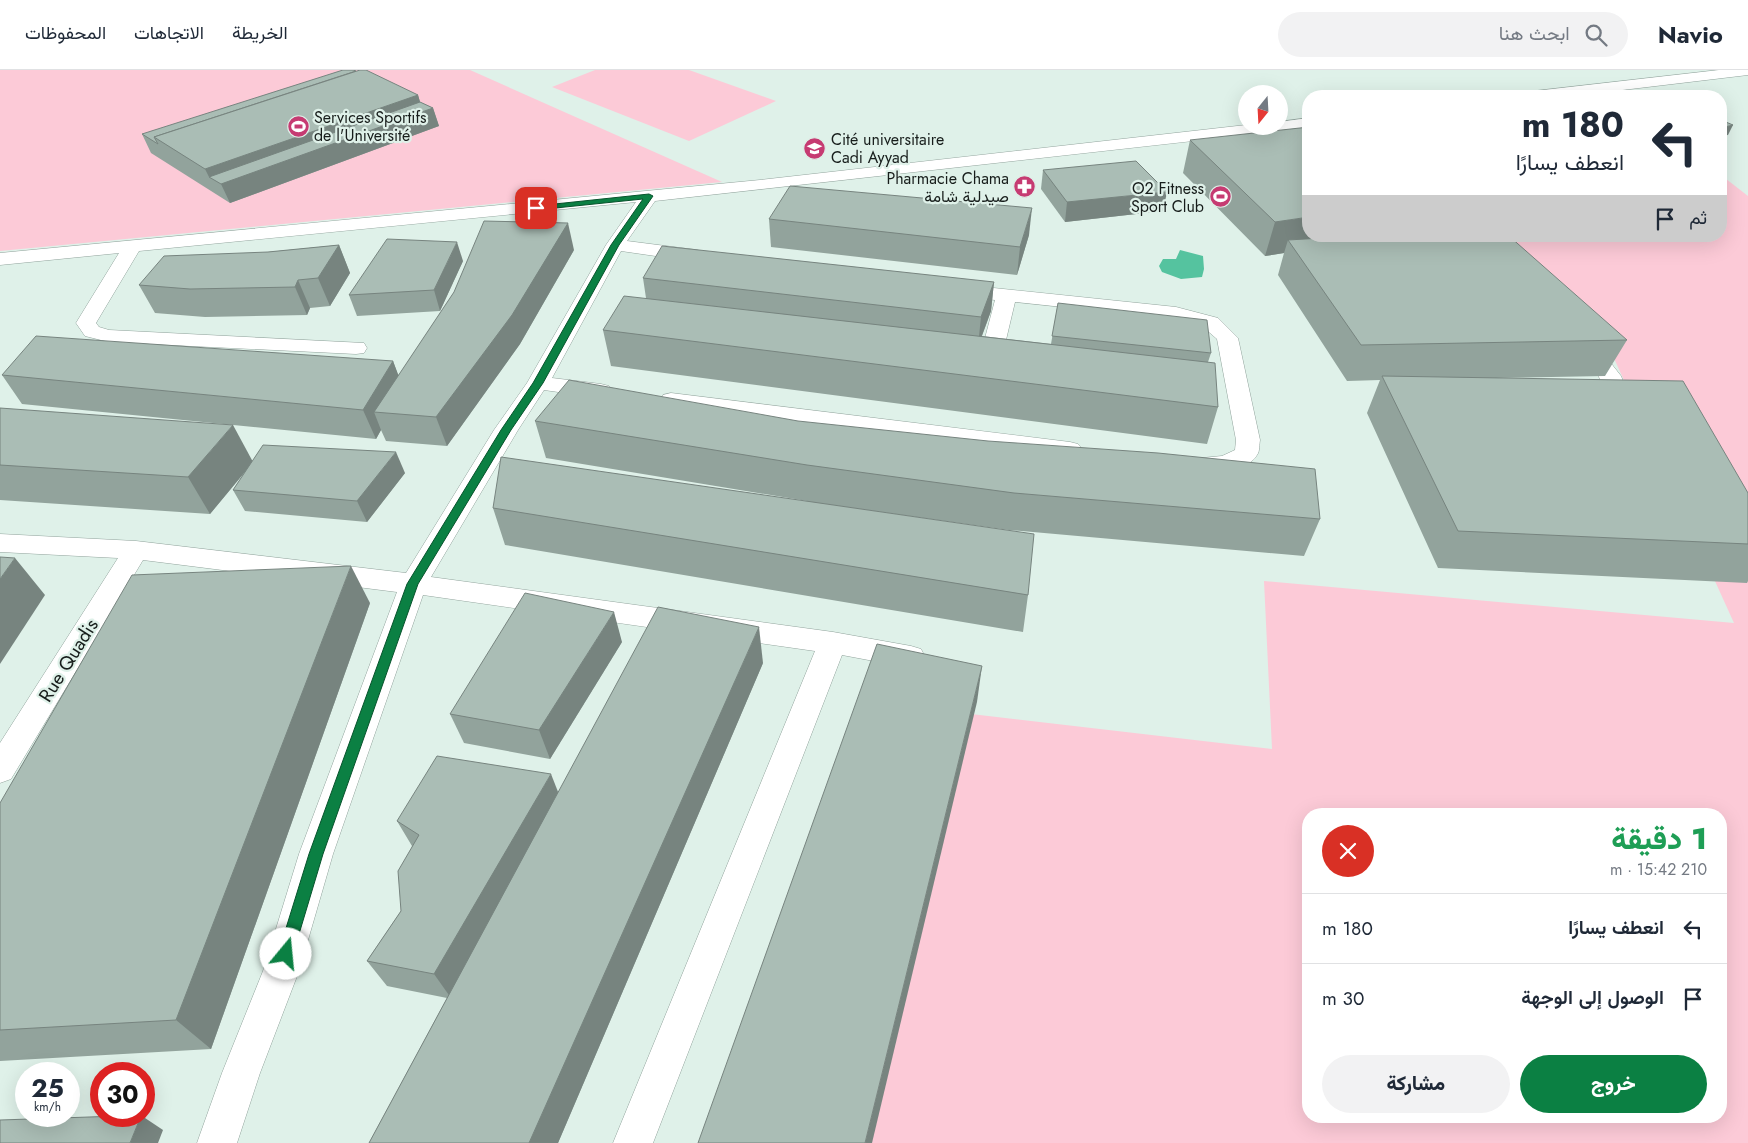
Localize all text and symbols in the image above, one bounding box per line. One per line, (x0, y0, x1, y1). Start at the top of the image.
search box (1278, 12, 1628, 57)
text: Navio (1658, 17, 1723, 52)
text: المحفوظات (25, 20, 106, 46)
text: الاتجاهات (134, 20, 204, 46)
text: الخريطة (232, 20, 288, 46)
text: ابحث هنا (1499, 20, 1570, 47)
icon: search (1582, 21, 1610, 49)
north arrow (1238, 85, 1288, 135)
map controls (1238, 85, 1288, 135)
text: 180 m (1522, 100, 1624, 150)
place label: Services Sportifs de l'Université (314, 106, 426, 147)
icon: left (1642, 110, 1707, 175)
sports icon: Services Sportifs de l'Université (286, 114, 310, 138)
place label: Cité universitaire Cadi Ayyad (831, 128, 944, 169)
school or university icon: Cité universitaire Cadi Ayyad (803, 136, 827, 160)
text: انعطف يسارًا (1516, 146, 1624, 178)
place label: Pharmacie Chama صيدلية شامة (886, 167, 1009, 208)
pharmacy icon: Pharmacie Chama صيدلية شامة (1013, 175, 1037, 199)
place label: O2 Fitness Sport Club (1131, 177, 1204, 218)
sports icon: O2 Fitness Sport Club (1208, 185, 1232, 209)
pin (515, 187, 557, 229)
icon: arrive (522, 194, 550, 222)
text: ثم (1689, 204, 1707, 231)
icon: arrive (1651, 205, 1679, 233)
street label: Rue Quadis (32, 613, 105, 707)
text: 1 دقيقة (1611, 817, 1707, 860)
button: close (1322, 825, 1374, 877)
text: 210 m · 15:42 (1610, 858, 1707, 881)
text: انعطف يسارًا (1568, 914, 1664, 941)
text: 180 m (1322, 915, 1373, 942)
icon: left (1679, 915, 1707, 943)
position arrow (259, 927, 311, 979)
text: الوصول إلى الوجهة (1521, 984, 1664, 1011)
text: 30 m (1322, 985, 1364, 1012)
icon: arrive (1679, 985, 1707, 1013)
button: مشاركة (1322, 1055, 1510, 1113)
button: خروج (1520, 1055, 1707, 1113)
speed limit sign: 30 (90, 1062, 155, 1127)
text: 25 (31, 1070, 64, 1106)
text: km/h (34, 1098, 61, 1116)

